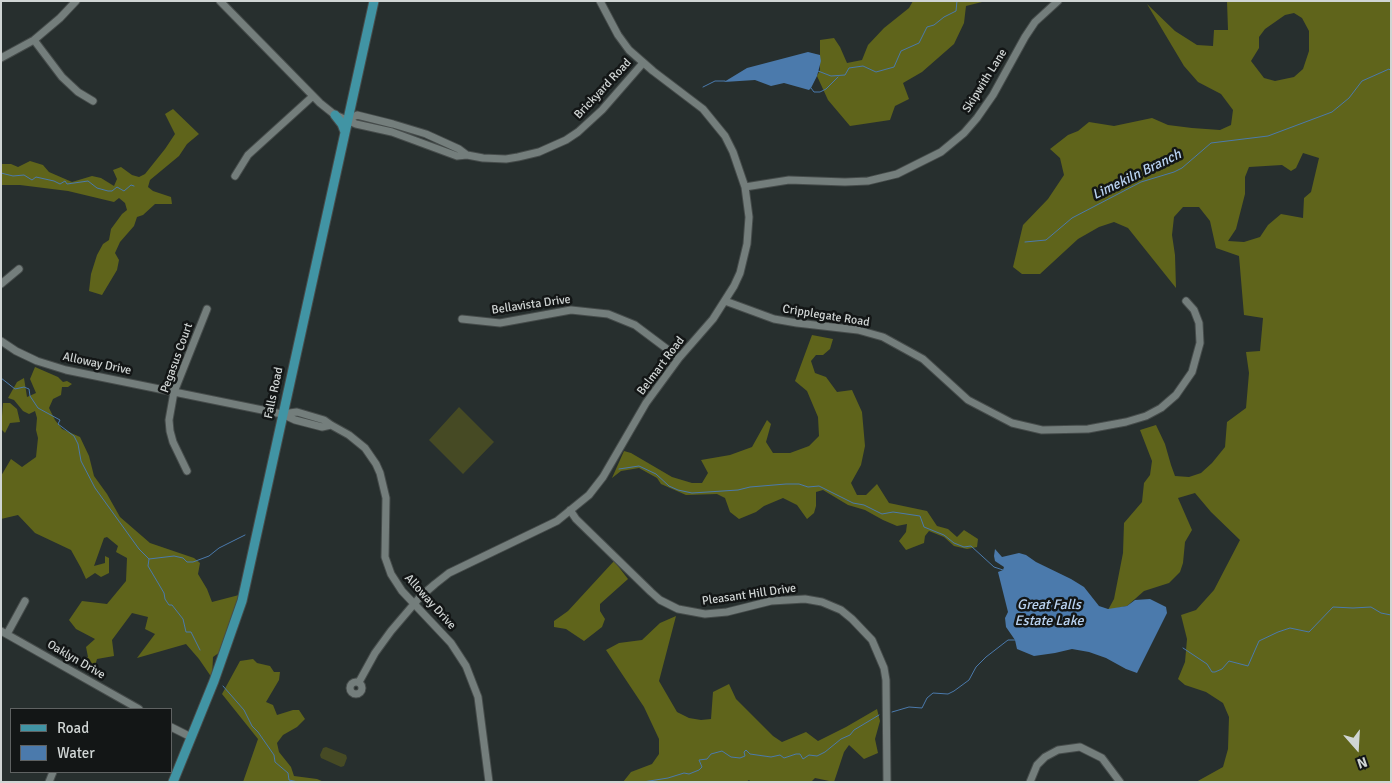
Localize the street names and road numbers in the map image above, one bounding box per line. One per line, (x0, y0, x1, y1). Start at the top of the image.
street label: Skipwith Lane (960, 46, 1010, 116)
street label: Brickyard Road (571, 56, 635, 122)
street label: Bellavista Drive (491, 292, 571, 318)
street label: Cripplegate Road (781, 302, 871, 330)
street label: Pegasus Court (158, 321, 196, 395)
street label: Belmart Road (634, 334, 688, 398)
street label: Alloway Drive (61, 350, 133, 378)
street label: Falls Road (262, 366, 286, 420)
street label: Alloway Drive (401, 571, 459, 633)
street label: Pleasant Hill Drive (701, 581, 797, 609)
street label: Oaklyn Drive (44, 638, 108, 682)

